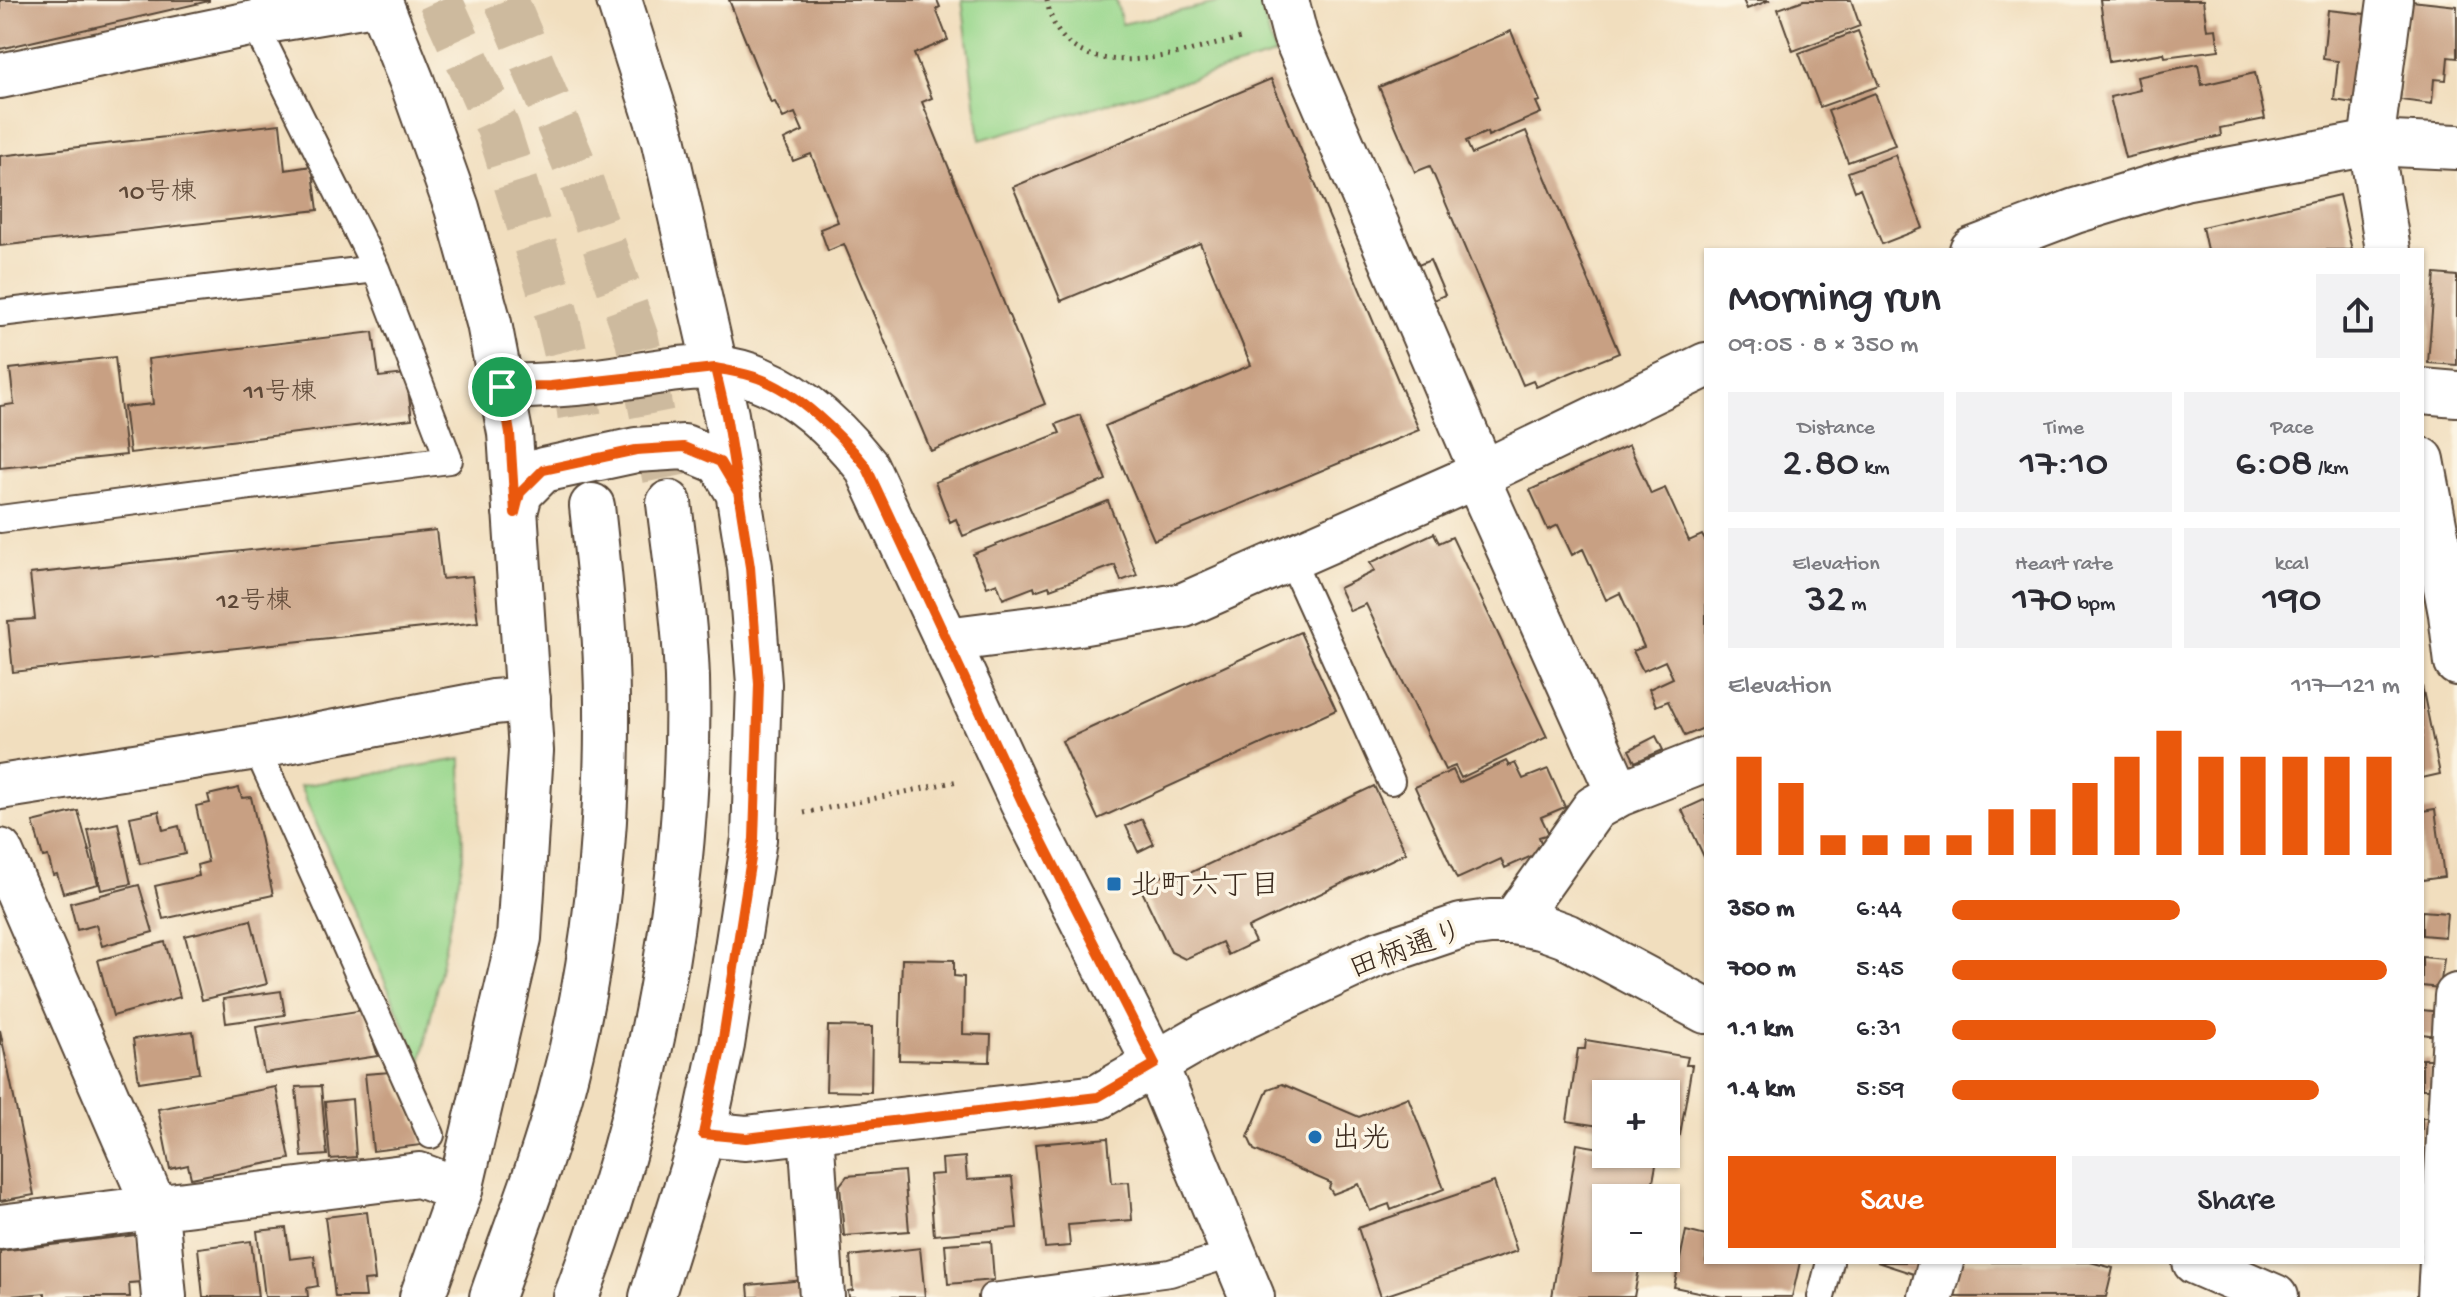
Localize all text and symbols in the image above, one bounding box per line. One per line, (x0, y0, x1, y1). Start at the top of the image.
house number: 10号棟 (118, 177, 197, 210)
button: share (2316, 274, 2400, 358)
text: Morning run (1728, 275, 1941, 327)
text: 09:05 · 8 × 350 m (1728, 331, 1919, 362)
pin (468, 353, 536, 421)
icon: arrive (480, 365, 524, 409)
house number: 11号棟 (243, 377, 317, 410)
text: Distance (1797, 416, 1875, 442)
text: Time (2044, 416, 2084, 442)
text: Pace (2270, 416, 2314, 442)
text: 2.80 (1782, 442, 1859, 489)
text: 17:10 (2020, 442, 2108, 489)
text: 6:08 (2235, 442, 2313, 489)
text: km (1859, 456, 1890, 482)
text: /km (2313, 456, 2349, 482)
text: Elevation (1792, 552, 1880, 578)
text: Heart rate (2015, 552, 2113, 578)
text: kcal (2275, 552, 2309, 578)
text: 32 (1805, 578, 1846, 625)
text: 170 (2013, 578, 2072, 625)
text: 190 (2263, 578, 2321, 625)
house number: 12号棟 (215, 586, 292, 619)
text: m (1846, 592, 1867, 618)
text: bpm (2072, 592, 2115, 618)
text: Elevation (1728, 672, 1831, 703)
text: 117–121 m (2291, 672, 2400, 703)
place label: 北町六丁目 (1130, 870, 1280, 906)
marker: 北町六丁目 (1105, 875, 1123, 893)
text: 350 m (1728, 895, 1795, 926)
text: 6:44 (1856, 895, 1902, 926)
street label: 田柄通り (1345, 914, 1470, 989)
text: 700 m (1728, 955, 1796, 986)
text: 5:45 (1856, 955, 1904, 986)
text: 1.1 km (1728, 1015, 1793, 1046)
text: 6:31 (1856, 1015, 1901, 1046)
text: 1.4 km (1728, 1075, 1795, 1106)
text: 5:59 (1856, 1075, 1905, 1106)
map controls (1592, 1080, 1680, 1272)
button: + (1592, 1080, 1680, 1168)
place label: 出光 (1331, 1123, 1391, 1159)
marker: 出光 (1306, 1128, 1324, 1146)
button: Save (1728, 1156, 2056, 1248)
button: Share (2072, 1156, 2400, 1248)
button: − (1592, 1184, 1680, 1272)

